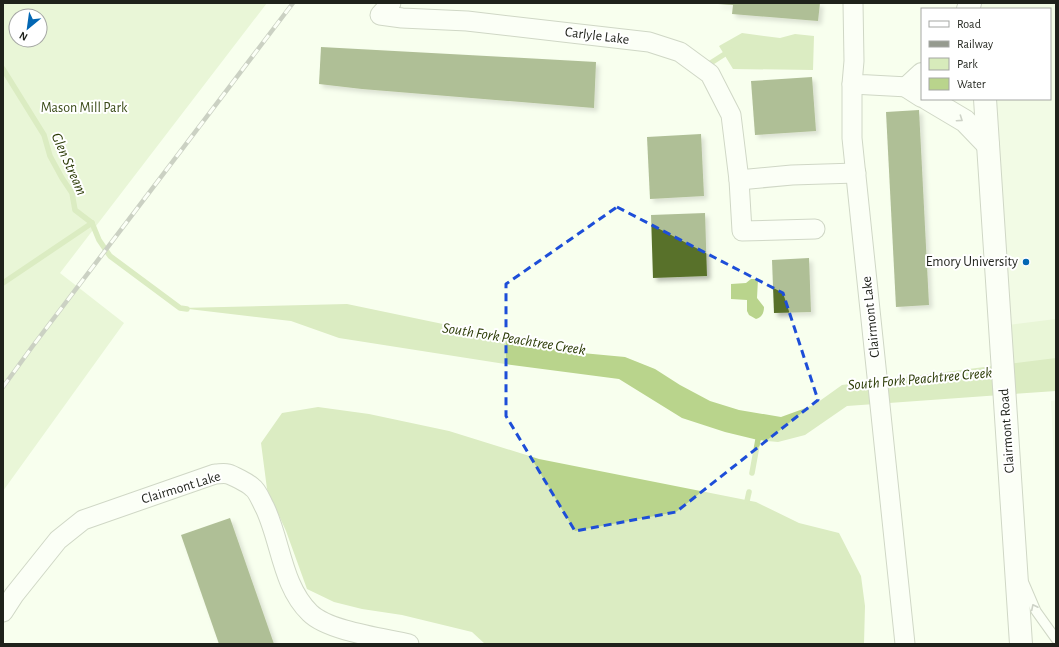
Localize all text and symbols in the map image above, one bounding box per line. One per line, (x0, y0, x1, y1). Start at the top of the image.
north arrow (8, 8, 48, 48)
legend (921, 8, 1051, 100)
text: Road (957, 18, 981, 30)
street label: Carlyle Lake (564, 25, 630, 47)
text: N (17, 30, 29, 43)
text: Railway (957, 38, 993, 51)
text: Park (957, 58, 978, 70)
text: Water (957, 78, 986, 90)
park label: Mason Mill Park (41, 101, 128, 115)
one-way arrow (956, 114, 963, 121)
water label: Glen Stream (49, 131, 89, 197)
place label: Emory University (926, 255, 1018, 269)
marker: Emory University (1021, 257, 1031, 267)
street label: Clairmont Lake (860, 276, 882, 358)
water label: South Fork Peachtree Creek (441, 320, 587, 358)
water label: South Fork Peachtree Creek (847, 365, 993, 393)
street label: Clairmont Road (997, 388, 1017, 474)
street label: Clairmont Lake (140, 469, 222, 507)
one-way arrow (1031, 603, 1039, 611)

